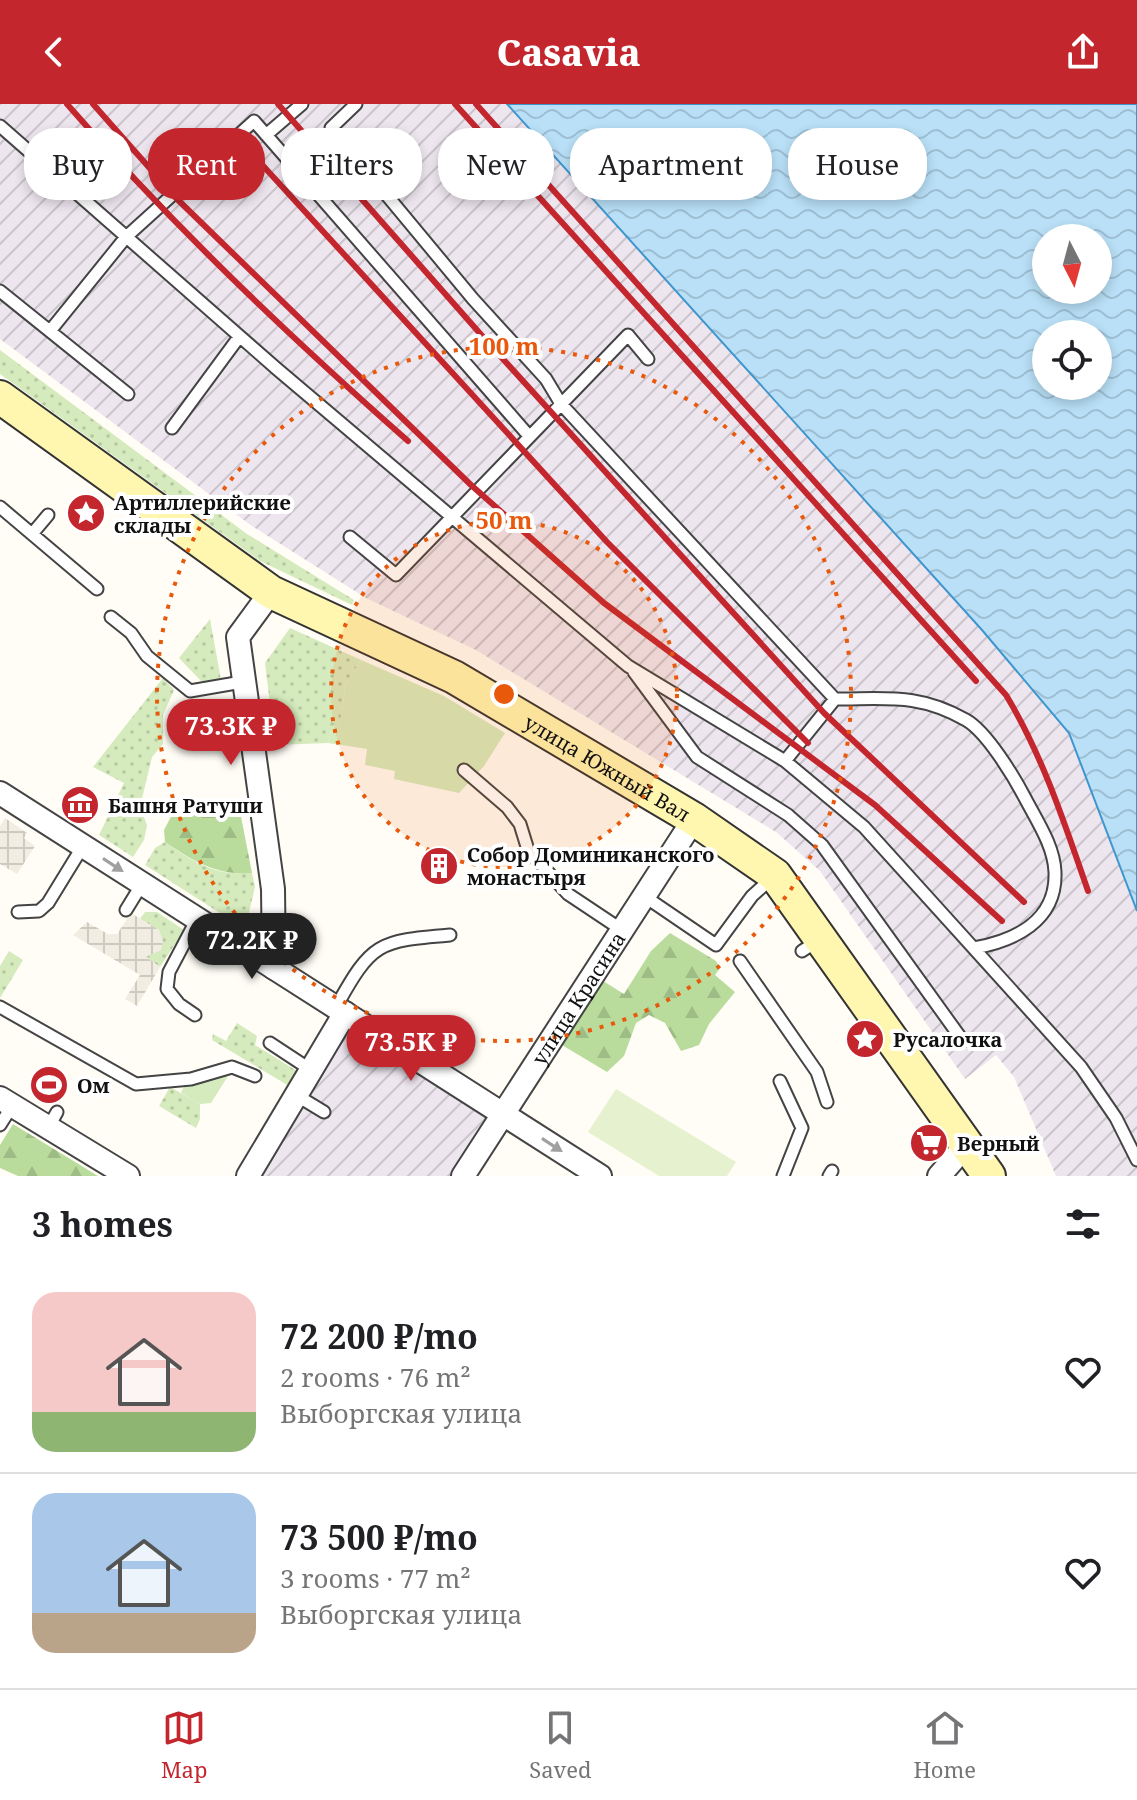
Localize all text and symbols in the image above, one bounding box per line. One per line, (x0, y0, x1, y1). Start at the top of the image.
text: Casavia (496, 28, 641, 77)
icon: back (32, 30, 76, 74)
icon: share (1061, 30, 1105, 74)
chip: Buy (24, 128, 132, 200)
chip: Rent (148, 128, 265, 200)
chip: Filters (281, 128, 422, 200)
chip: New (438, 128, 554, 200)
chip: Apartment (570, 128, 772, 200)
chip: House (788, 128, 927, 200)
north arrow (1032, 224, 1112, 304)
map controls (1032, 224, 1112, 400)
button: locate (1032, 320, 1112, 400)
text: 100 m (469, 329, 540, 362)
place label: Артиллерийские склады (114, 489, 291, 539)
place icon: Артиллерийские склады (65, 492, 107, 534)
text: 50 m (475, 503, 533, 536)
centre of rings (490, 680, 518, 708)
pin: 73.3K ₽ (157, 699, 305, 767)
text: 73.3K ₽ (185, 707, 277, 743)
street label: улица Южный Вал (519, 708, 696, 827)
museum icon: Башня Ратуши (59, 784, 101, 826)
place label: Башня Ратуши (108, 792, 263, 819)
place label: Собор Доминиканского монастыря (467, 841, 714, 891)
building icon: Собор Доминиканского монастыря (418, 845, 460, 887)
one-way arrow (102, 857, 124, 871)
pin: 72.2K ₽ (178, 913, 326, 981)
text: 72.2K ₽ (206, 921, 298, 957)
street label: улица Красина (525, 926, 631, 1070)
pin: 73.5K ₽ (337, 1015, 485, 1083)
place icon: Русалочка (844, 1018, 886, 1060)
text: 73.5K ₽ (365, 1023, 457, 1059)
place label: Русалочка (893, 1026, 1002, 1053)
sports icon: Ом (28, 1064, 70, 1106)
place label: Ом (77, 1072, 109, 1099)
supermarket icon: Верный (908, 1122, 950, 1164)
place label: Верный (957, 1130, 1040, 1157)
one-way arrow (541, 1137, 562, 1152)
text: 3 homes (32, 1201, 173, 1247)
icon: filters (1061, 1202, 1105, 1246)
text: 72 200 ₽/mo (280, 1313, 478, 1359)
icon: home (96, 1324, 192, 1420)
icon: heart (1061, 1350, 1105, 1394)
text: 2 rooms · 76 m² (280, 1359, 471, 1395)
text: Выборгская улица (280, 1395, 522, 1431)
text: 73 500 ₽/mo (280, 1514, 478, 1560)
icon: home (96, 1525, 192, 1621)
icon: heart (1061, 1551, 1105, 1595)
text: 3 rooms · 77 m² (280, 1560, 471, 1596)
text: Выборгская улица (280, 1596, 522, 1632)
tab: Map (161, 1706, 207, 1784)
tab: Saved (529, 1706, 592, 1784)
tab: Home (913, 1706, 976, 1784)

